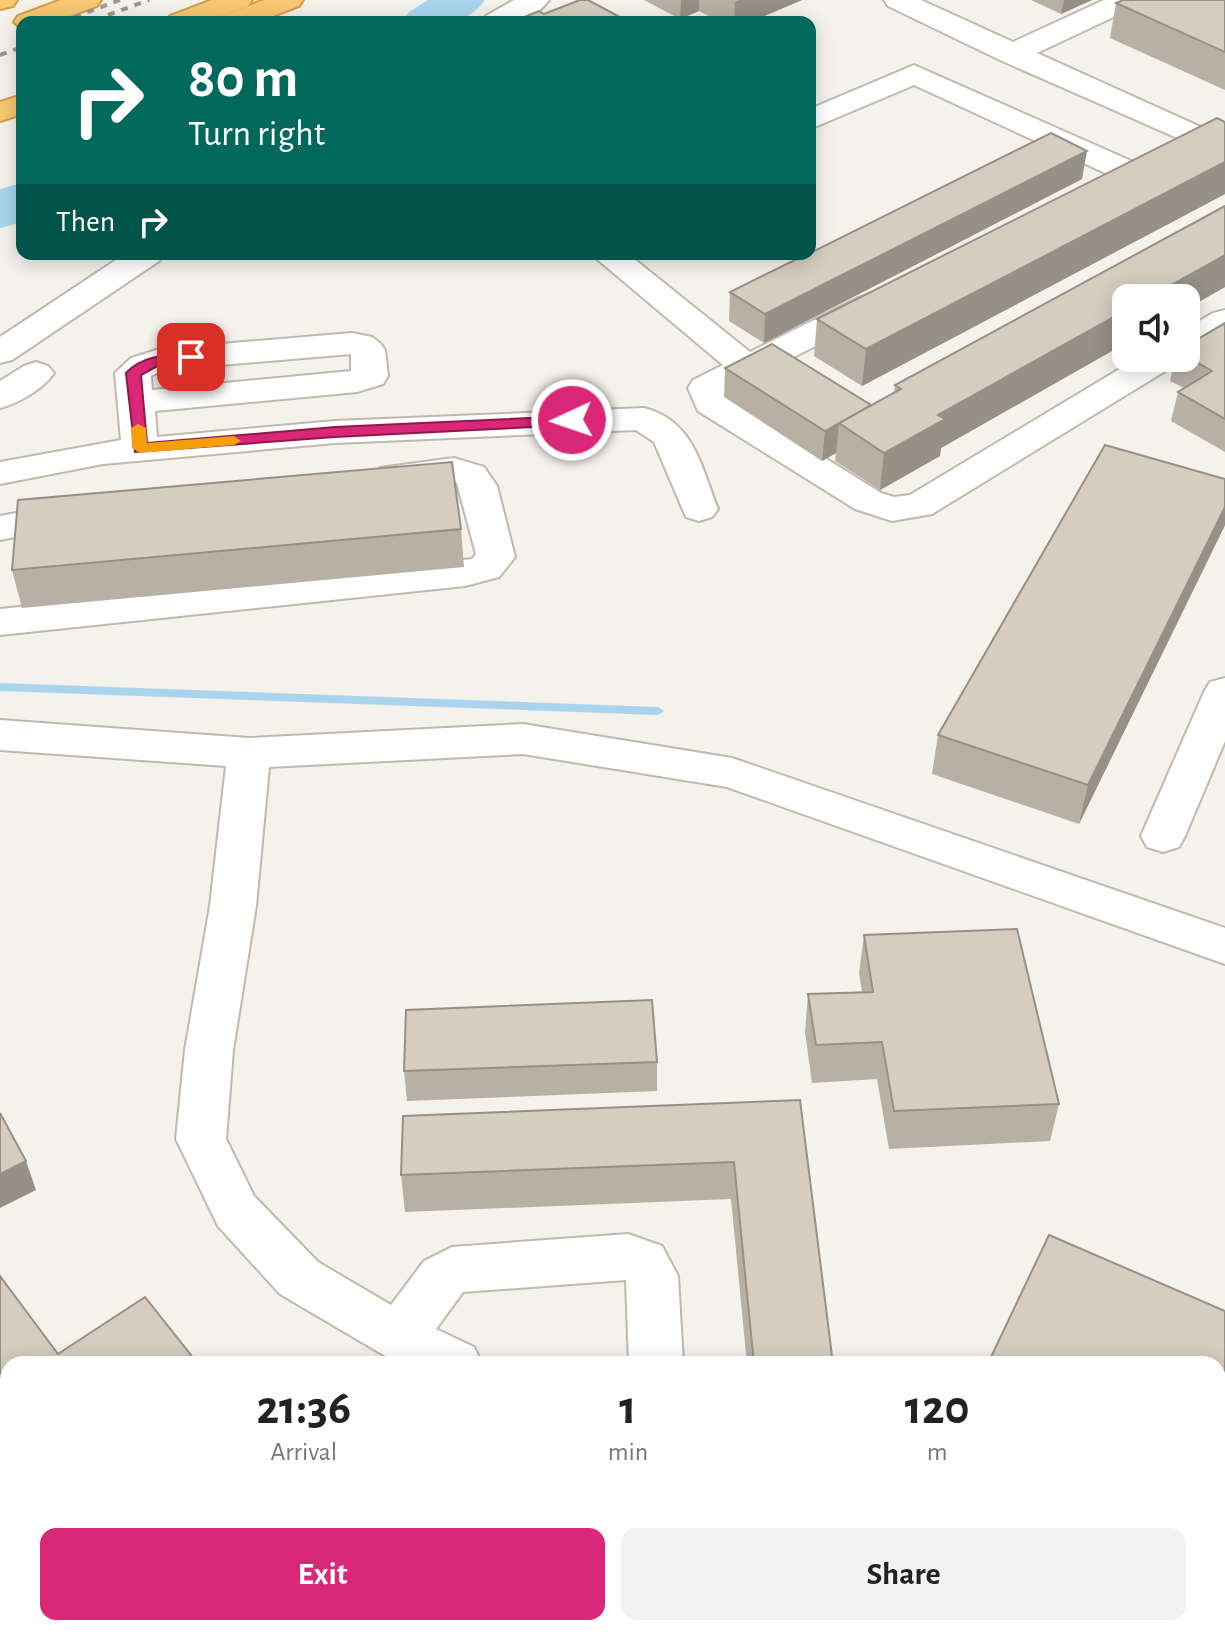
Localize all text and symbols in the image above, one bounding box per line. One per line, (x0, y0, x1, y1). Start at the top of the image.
icon: right (56, 48, 160, 152)
text: 80 m (188, 51, 298, 107)
text: Turn right (188, 116, 325, 152)
icon: right (131, 200, 175, 244)
text: Then (56, 207, 115, 237)
map controls (1112, 284, 1200, 372)
button: sound (1112, 284, 1200, 372)
pin (157, 323, 225, 391)
icon: arrive (169, 335, 213, 379)
position arrow (530, 378, 614, 462)
text: 21:36 (256, 1385, 351, 1433)
text: 1 (619, 1385, 637, 1433)
text: 120 (905, 1385, 970, 1433)
text: Arrival (270, 1439, 337, 1465)
text: min (608, 1439, 648, 1465)
text: m (927, 1439, 948, 1465)
button: Exit (40, 1528, 605, 1620)
button: Share (621, 1528, 1186, 1620)

